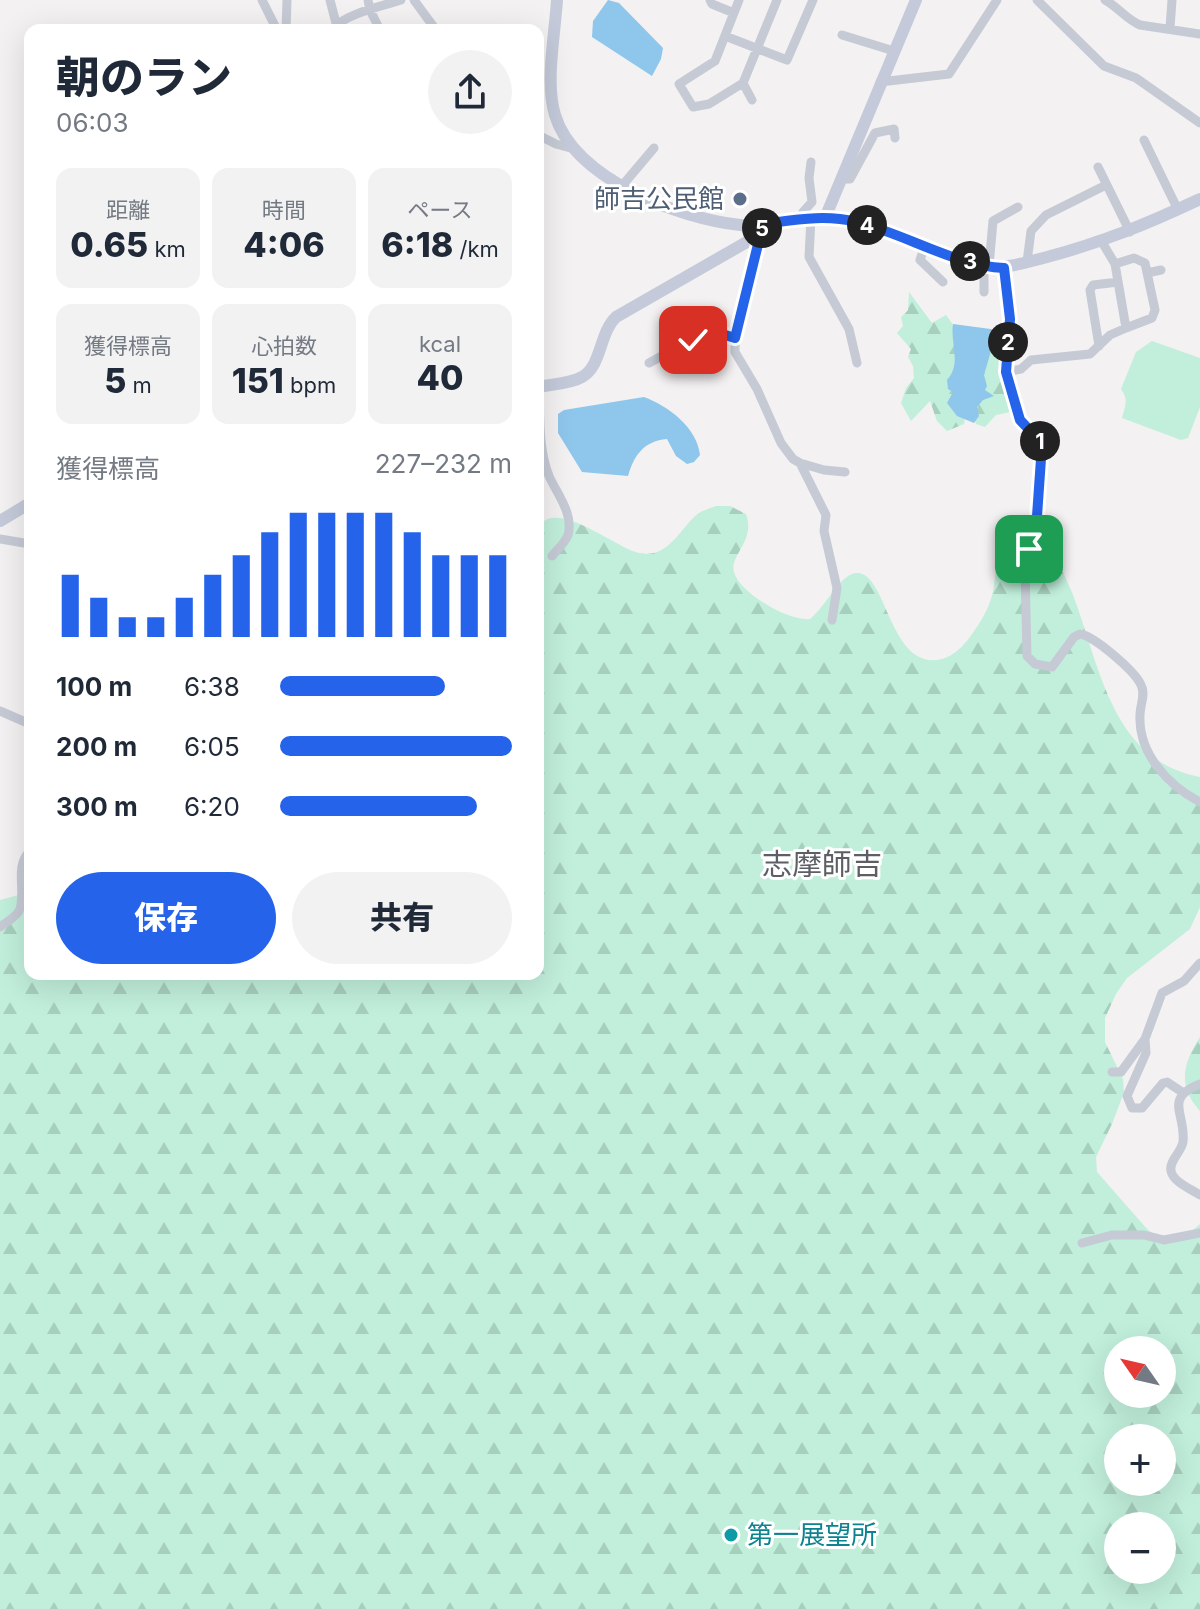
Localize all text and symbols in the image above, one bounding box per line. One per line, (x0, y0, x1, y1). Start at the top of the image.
text: 朝のラン (56, 50, 232, 104)
button: share (428, 50, 512, 134)
text: 06:03 (56, 107, 128, 138)
place label: 師吉公民館 (594, 183, 724, 214)
marker: 師吉公民館 (731, 190, 749, 208)
text: 距離 (106, 197, 150, 223)
text: 時間 (262, 197, 306, 223)
text: ペース (408, 197, 472, 223)
pin: 4 (847, 205, 887, 245)
pin: 5 (742, 208, 782, 248)
text: 4 (860, 212, 874, 238)
text: 5 (755, 215, 769, 241)
text: 0.65 (70, 224, 148, 265)
text: 4:06 (243, 224, 325, 265)
text: 6:18 (381, 224, 453, 265)
text: km (148, 236, 186, 262)
text: /km (453, 236, 499, 262)
pin: 3 (950, 241, 990, 281)
text: 3 (963, 248, 977, 274)
pin (659, 306, 727, 374)
icon: check (671, 318, 715, 362)
pin: 2 (988, 322, 1028, 362)
text: 2 (1001, 329, 1015, 355)
text: kcal (419, 331, 461, 357)
text: 獲得標高 (84, 333, 172, 359)
text: 心拍数 (251, 333, 317, 359)
text: 40 (417, 357, 463, 398)
text: 5 (104, 360, 126, 401)
text: 151 (232, 360, 284, 401)
text: m (126, 372, 152, 398)
text: bpm (284, 372, 336, 398)
pin: 1 (1020, 421, 1060, 461)
text: 1 (1035, 428, 1045, 454)
text: 227–232 m (375, 448, 512, 479)
text: 獲得標高 (56, 453, 160, 484)
pin (995, 515, 1063, 583)
icon: arrive (1007, 527, 1051, 571)
text: 100 m (56, 671, 132, 702)
text: 6:38 (184, 671, 240, 702)
text: 200 m (56, 731, 137, 762)
text: 6:05 (184, 731, 240, 762)
text: 300 m (56, 791, 138, 822)
text: 6:20 (184, 791, 240, 822)
district label: 志摩師吉 (762, 846, 882, 882)
button: 保存 (56, 872, 276, 964)
button: 共有 (292, 872, 512, 964)
north arrow (1104, 1336, 1176, 1408)
map controls (1104, 1336, 1176, 1584)
button: + (1104, 1424, 1176, 1496)
button: − (1104, 1512, 1176, 1584)
place label: 第一展望所 (747, 1519, 877, 1550)
marker: 第一展望所 (722, 1526, 740, 1544)

